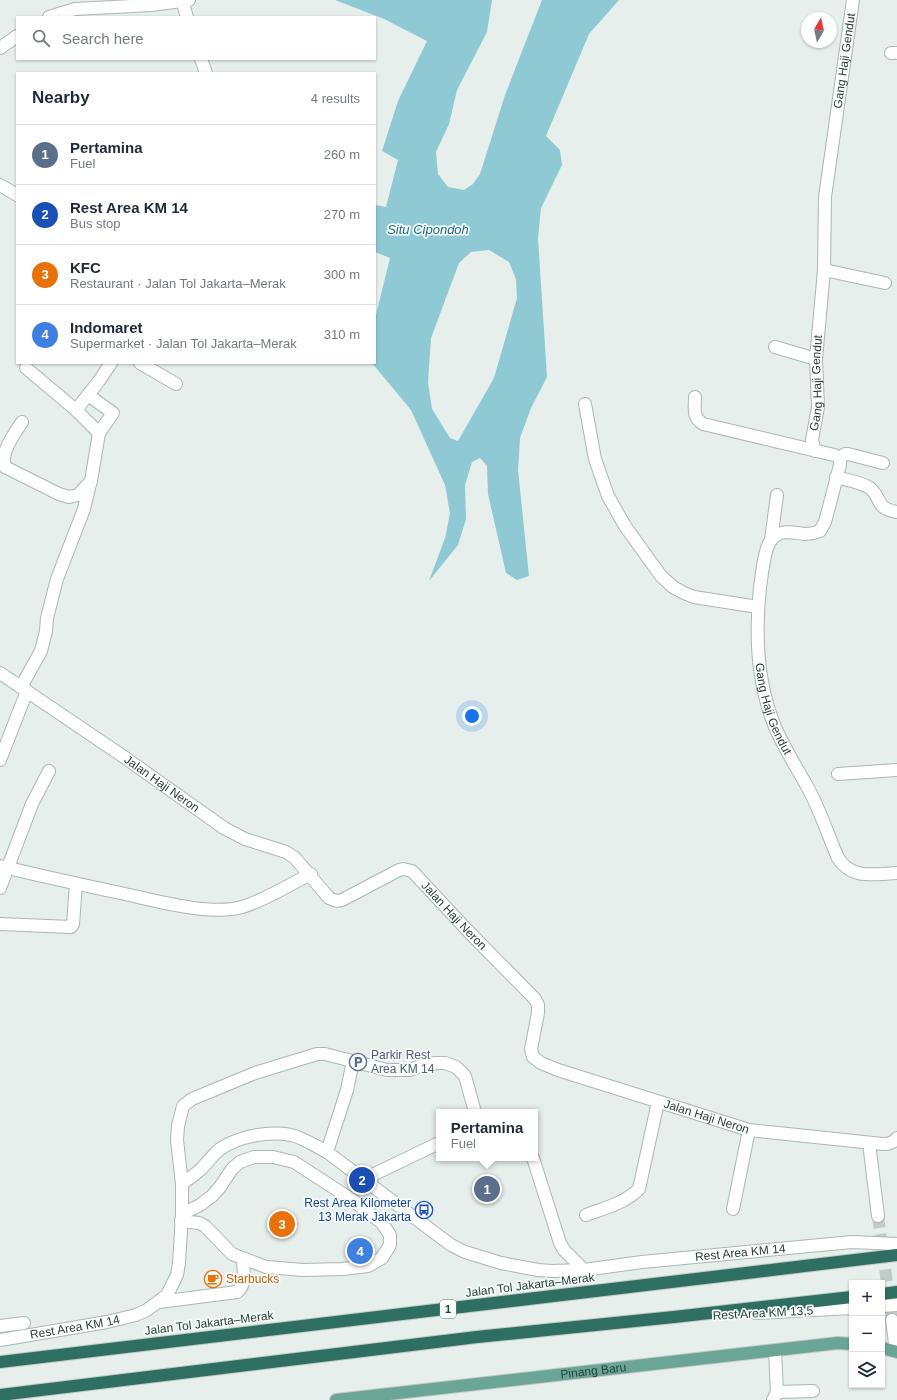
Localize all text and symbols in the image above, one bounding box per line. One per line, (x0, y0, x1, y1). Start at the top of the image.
street label: Gang Haji Gendut (831, 11, 858, 109)
north arrow (801, 12, 837, 48)
search box (16, 16, 376, 60)
icon: search (30, 27, 52, 49)
text: Search here (62, 30, 144, 47)
text: Nearby (32, 88, 90, 107)
text: 4 results (311, 91, 360, 106)
text: Pertamina (70, 139, 143, 156)
text: 1 (41, 147, 49, 162)
text: 260 m (324, 147, 360, 162)
text: Fuel (70, 156, 95, 171)
text: Rest Area KM 14 (70, 199, 188, 216)
text: 2 (41, 207, 49, 222)
text: 270 m (324, 207, 360, 222)
text: Bus stop (70, 216, 121, 231)
water label: Situ Cipondoh (387, 222, 469, 237)
text: KFC (70, 259, 101, 276)
text: 3 (41, 267, 49, 282)
text: 300 m (324, 267, 360, 282)
text: Restaurant · Jalan Tol Jakarta–Merak (70, 276, 286, 291)
text: Indomaret (70, 319, 143, 336)
text: 4 (41, 327, 49, 342)
text: 310 m (324, 327, 360, 342)
street label: Gang Haji Gendut (807, 334, 825, 432)
text: Supermarket · Jalan Tol Jakarta–Merak (70, 336, 297, 351)
street label: Gang Haji Gendut (752, 662, 795, 758)
your location (462, 706, 482, 726)
street label: Jalan Haji Neron (121, 752, 202, 815)
street label: Jalan Haji Neron (418, 878, 490, 953)
place label: Parkir Rest Area KM 14 (371, 1048, 435, 1076)
parking icon: Parkir Rest Area KM 14 (348, 1052, 368, 1072)
street label: Jalan Haji Neron (662, 1097, 751, 1137)
popup (436, 1109, 538, 1161)
text: Pertamina (451, 1119, 523, 1136)
text: Fuel (451, 1136, 476, 1151)
pin: 2 (349, 1165, 375, 1195)
pin: 1 (474, 1174, 500, 1204)
place label: Rest Area Kilometer 13 Merak Jakarta (304, 1196, 411, 1224)
bus stop icon: Rest Area Kilometer 13 Merak Jakarta (414, 1200, 434, 1220)
pin: 3 (269, 1209, 295, 1239)
pin: 4 (347, 1236, 373, 1266)
street label: Rest Area KM 14 (694, 1241, 787, 1264)
cafe icon: Starbucks (203, 1269, 223, 1289)
street label: Jalan Tol Jakarta–Merak (465, 1270, 596, 1300)
place label: Starbucks (226, 1272, 279, 1286)
map controls (849, 1280, 885, 1388)
button: + (849, 1280, 885, 1316)
road number: 1 (440, 1300, 456, 1318)
street label: Rest Area KM 13,5 (712, 1303, 814, 1323)
street label: Jalan Tol Jakarta–Merak (144, 1308, 275, 1338)
street label: Rest Area KM 14 (29, 1312, 122, 1342)
button: − (849, 1316, 885, 1352)
button: layers (849, 1352, 885, 1388)
street label: Pinang Baru (560, 1360, 627, 1381)

